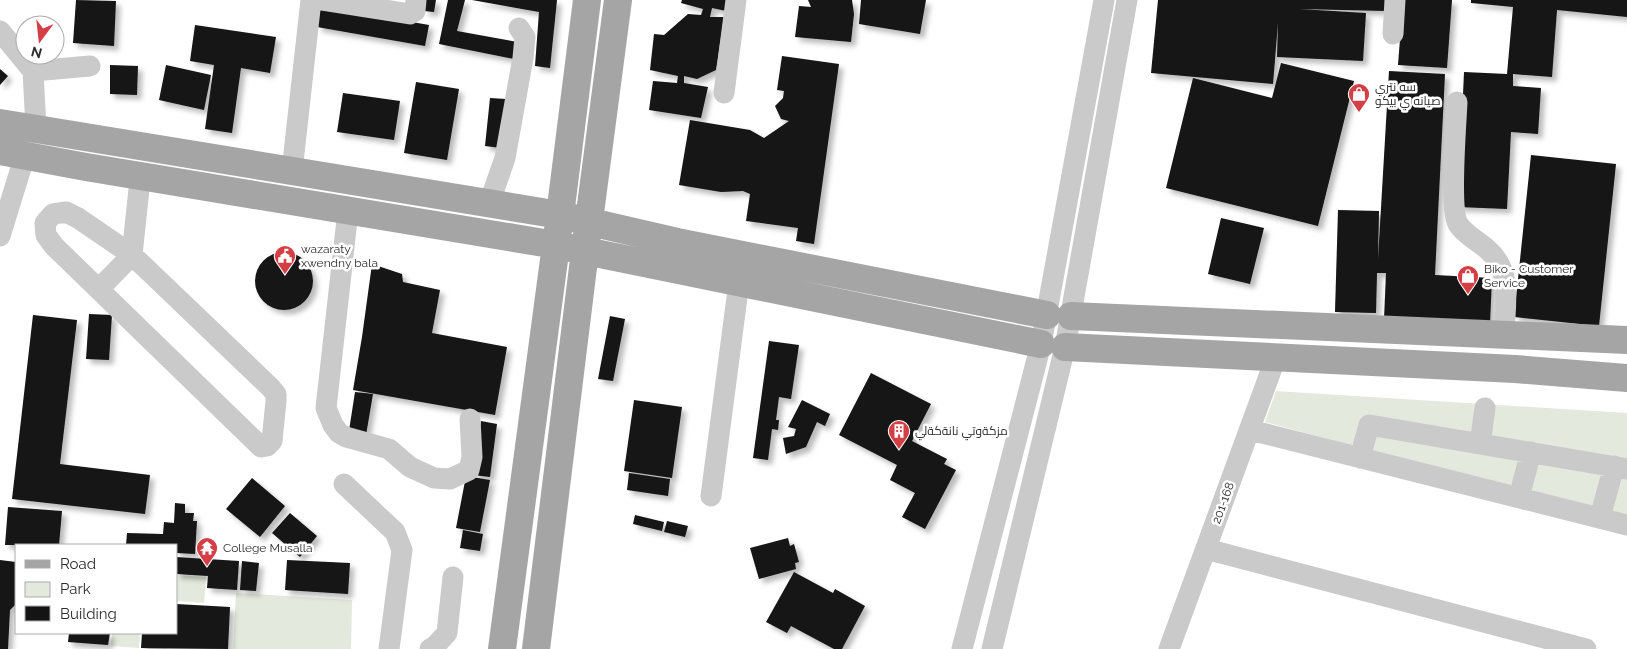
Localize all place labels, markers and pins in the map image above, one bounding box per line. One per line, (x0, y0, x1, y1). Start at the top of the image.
place label: سه نتري صيانه ي بيكو (1375, 80, 1441, 111)
shop icon: سه نتري صيانه ي بيكو (1347, 82, 1371, 113)
place label: wazaraty xwendny bala (301, 242, 378, 270)
public building icon: wazaraty xwendny bala (273, 244, 297, 275)
place label: Biko - Customer Service (1484, 262, 1574, 290)
shop icon: Biko - Customer Service (1456, 264, 1480, 295)
building icon: مزكةوتي نانةكةلي (887, 419, 911, 450)
place label: مزكةوتي نانةكةلي (915, 424, 1008, 441)
temple icon: College Musalla (195, 536, 219, 567)
place label: College Musalla (223, 541, 313, 555)

